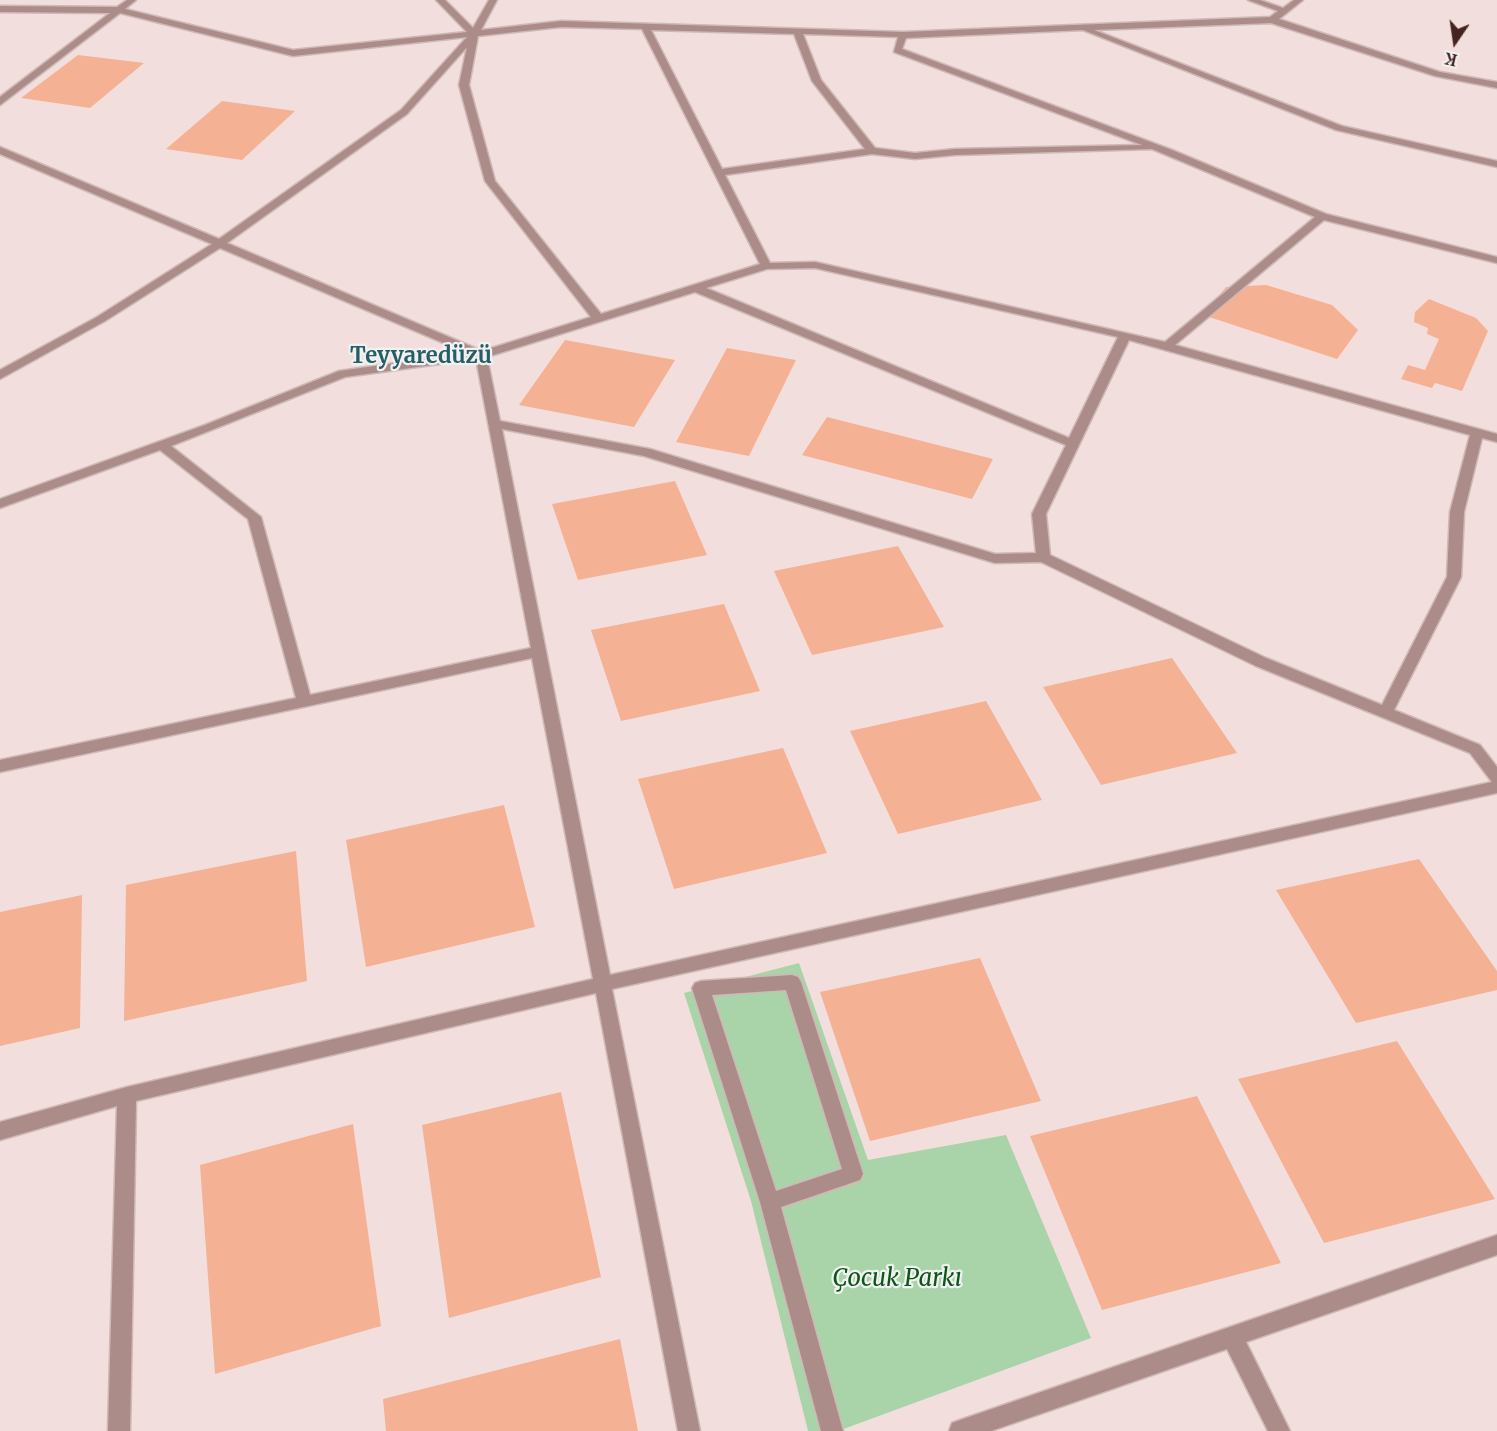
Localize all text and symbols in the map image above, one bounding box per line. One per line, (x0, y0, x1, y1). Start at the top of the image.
north arrow (1425, 12, 1485, 72)
text: K (1443, 48, 1459, 71)
district label: Teyyaredüzü (350, 344, 492, 370)
park label: Çocuk Parkı (832, 1265, 962, 1293)

